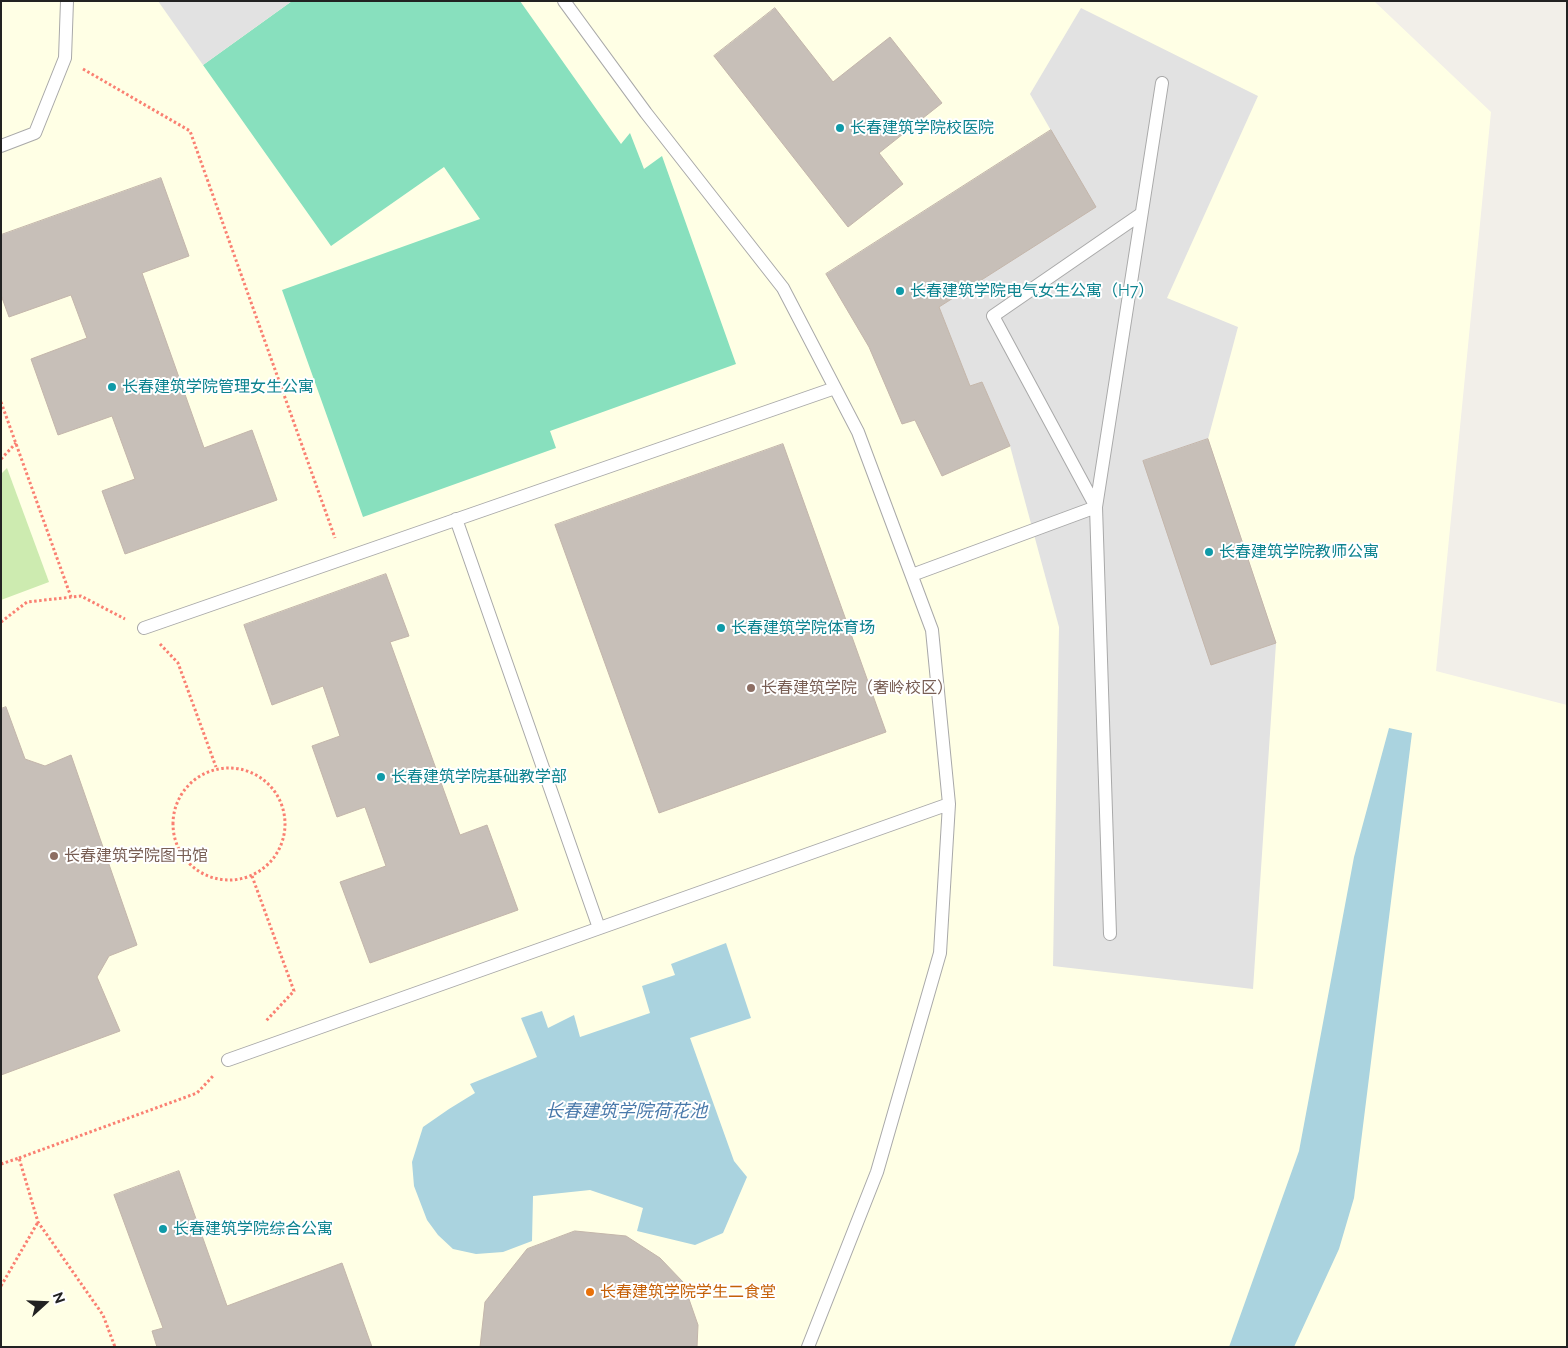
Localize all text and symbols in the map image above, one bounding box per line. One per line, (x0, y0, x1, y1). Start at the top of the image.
place label: 长春建筑学院校医院 (850, 118, 994, 138)
marker: 长春建筑学院校医院 (834, 122, 846, 134)
place label: 长春建筑学院电气女生公寓（H7） (910, 281, 1154, 301)
marker: 长春建筑学院电气女生公寓（H7） (894, 285, 906, 297)
place label: 长春建筑学院管理女生公寓 (122, 377, 314, 397)
marker: 长春建筑学院管理女生公寓 (106, 381, 118, 393)
place label: 长春建筑学院教师公寓 (1219, 542, 1379, 562)
marker: 长春建筑学院教师公寓 (1203, 546, 1215, 558)
place label: 长春建筑学院体育场 (731, 618, 875, 638)
marker: 长春建筑学院体育场 (715, 622, 727, 634)
place label: 长春建筑学院（奢岭校区） (761, 678, 953, 698)
marker: 长春建筑学院（奢岭校区） (745, 682, 757, 694)
place label: 长春建筑学院基础教学部 (391, 767, 567, 787)
marker: 长春建筑学院基础教学部 (375, 771, 387, 783)
place label: 长春建筑学院图书馆 (64, 846, 208, 866)
marker: 长春建筑学院图书馆 (48, 850, 60, 862)
water label: 长春建筑学院荷花池 (545, 1101, 707, 1123)
place label: 长春建筑学院综合公寓 (173, 1219, 333, 1239)
marker: 长春建筑学院综合公寓 (157, 1223, 169, 1235)
north arrow (20, 1278, 70, 1328)
place label: 长春建筑学院学生二食堂 (600, 1282, 776, 1302)
marker: 长春建筑学院学生二食堂 (584, 1286, 596, 1298)
text: N (50, 1290, 68, 1306)

